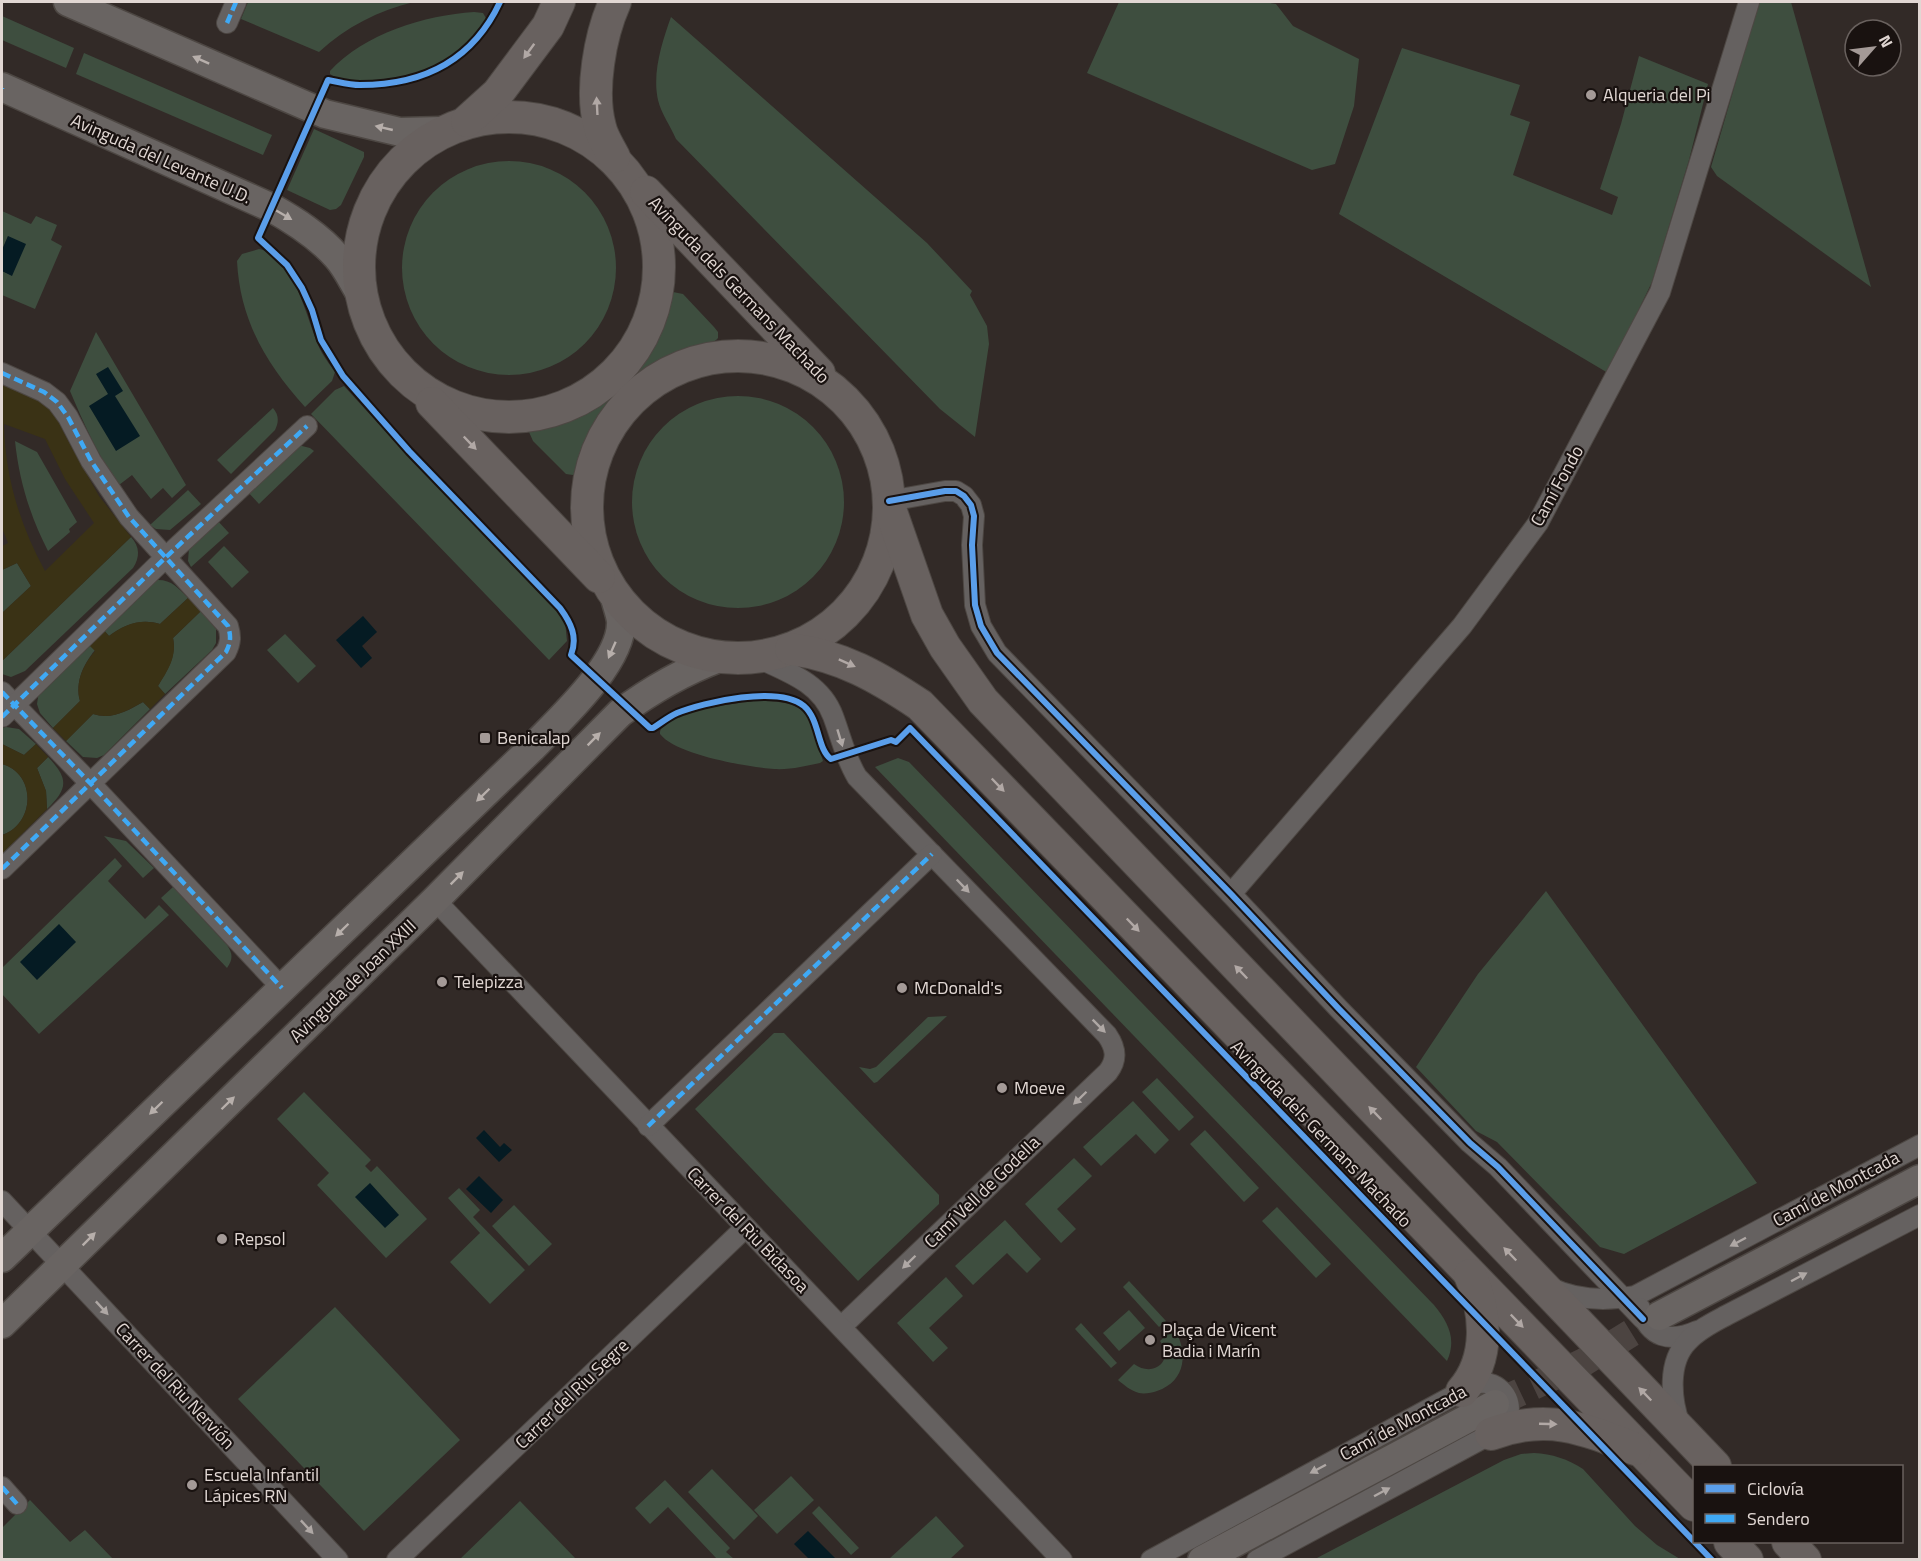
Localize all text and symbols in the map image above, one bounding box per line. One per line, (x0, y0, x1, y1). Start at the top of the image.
north arrow (1843, 18, 1903, 78)
text: N (1873, 30, 1899, 51)
one-way arrow (523, 43, 535, 59)
one-way arrow (192, 55, 210, 65)
place label: Alqueria del Pi (1603, 81, 1711, 108)
marker: Alqueria del Pi (1584, 88, 1598, 102)
one-way arrow (593, 96, 602, 115)
street label: Avinguda del Levante U.D. (67, 107, 256, 211)
one-way arrow (374, 123, 393, 132)
street label: Avinguda dels Germans Machado (642, 190, 836, 389)
one-way arrow (276, 210, 293, 220)
one-way arrow (463, 435, 477, 449)
street label: Camí Fondo (1523, 440, 1590, 531)
one-way arrow (607, 642, 617, 660)
one-way arrow (839, 659, 856, 668)
place label: Benicalap (497, 724, 570, 751)
one-way arrow (836, 729, 845, 747)
marker: Benicalap (478, 731, 492, 745)
one-way arrow (586, 732, 601, 746)
one-way arrow (990, 777, 1004, 791)
one-way arrow (476, 788, 491, 802)
one-way arrow (450, 870, 464, 885)
one-way arrow (956, 879, 970, 893)
street label: Avinguda de Joan XXIII (283, 913, 422, 1048)
one-way arrow (1126, 917, 1140, 931)
one-way arrow (335, 923, 350, 937)
one-way arrow (1234, 965, 1248, 979)
place label: Telepizza (454, 968, 523, 995)
place label: McDonald's (914, 974, 1002, 1001)
marker: Telepizza (435, 975, 449, 989)
marker: McDonald's (895, 981, 909, 995)
one-way arrow (1092, 1019, 1106, 1034)
street label: Avinguda dels Germans Machado (1224, 1034, 1418, 1233)
place label: Moeve (1014, 1074, 1065, 1101)
marker: Moeve (995, 1081, 1009, 1095)
one-way arrow (1073, 1091, 1088, 1104)
one-way arrow (220, 1096, 235, 1110)
one-way arrow (149, 1101, 163, 1115)
one-way arrow (1369, 1106, 1383, 1120)
street label: Camí Vell de Godella (918, 1129, 1046, 1254)
street label: Camí de Montcada (1768, 1144, 1904, 1233)
street label: Carrer del Riu Bidasoa (681, 1161, 816, 1299)
place label: Repsol (234, 1225, 286, 1252)
marker: Repsol (215, 1232, 229, 1246)
one-way arrow (81, 1233, 95, 1247)
one-way arrow (1730, 1237, 1747, 1247)
one-way arrow (1503, 1246, 1517, 1261)
one-way arrow (902, 1255, 916, 1269)
one-way arrow (1791, 1273, 1808, 1282)
one-way arrow (95, 1300, 108, 1315)
one-way arrow (1510, 1314, 1524, 1329)
street label: Carrer del Riu Nervión (109, 1316, 241, 1455)
place label: Plaça de Vicent Badia i Marín (1162, 1316, 1277, 1364)
street label: Carrer del Riu Segre (509, 1332, 635, 1455)
marker: Plaça de Vicent Badia i Marín (1143, 1333, 1157, 1347)
street label: Camí de Montcada (1335, 1378, 1471, 1467)
one-way arrow (1639, 1388, 1653, 1402)
one-way arrow (1539, 1420, 1558, 1429)
place label: Escuela Infantil Lápices RN (204, 1461, 319, 1509)
one-way arrow (1310, 1464, 1327, 1474)
legend (1693, 1465, 1903, 1543)
text: Ciclovía (1747, 1475, 1804, 1502)
marker: Escuela Infantil Lápices RN (185, 1478, 199, 1492)
one-way arrow (1374, 1487, 1391, 1497)
text: Sendero (1747, 1505, 1810, 1532)
one-way arrow (300, 1519, 313, 1534)

